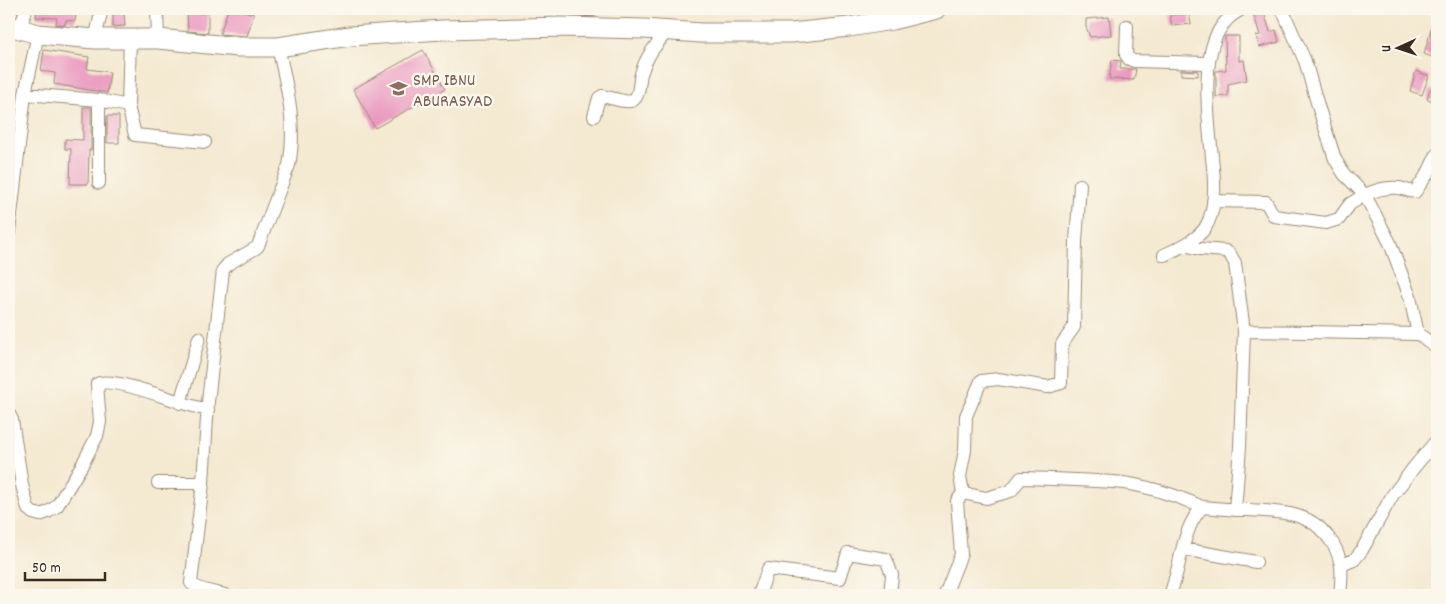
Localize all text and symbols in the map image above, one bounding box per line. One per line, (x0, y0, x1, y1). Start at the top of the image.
north arrow (1374, 22, 1424, 72)
text: U (1377, 44, 1397, 52)
place label: SMP IBNU ABURASYAD (413, 69, 492, 115)
school or university icon: SMP IBNU ABURASYAD (389, 79, 409, 99)
scale bar (25, 549, 105, 581)
text: 50 m (32, 558, 61, 580)

